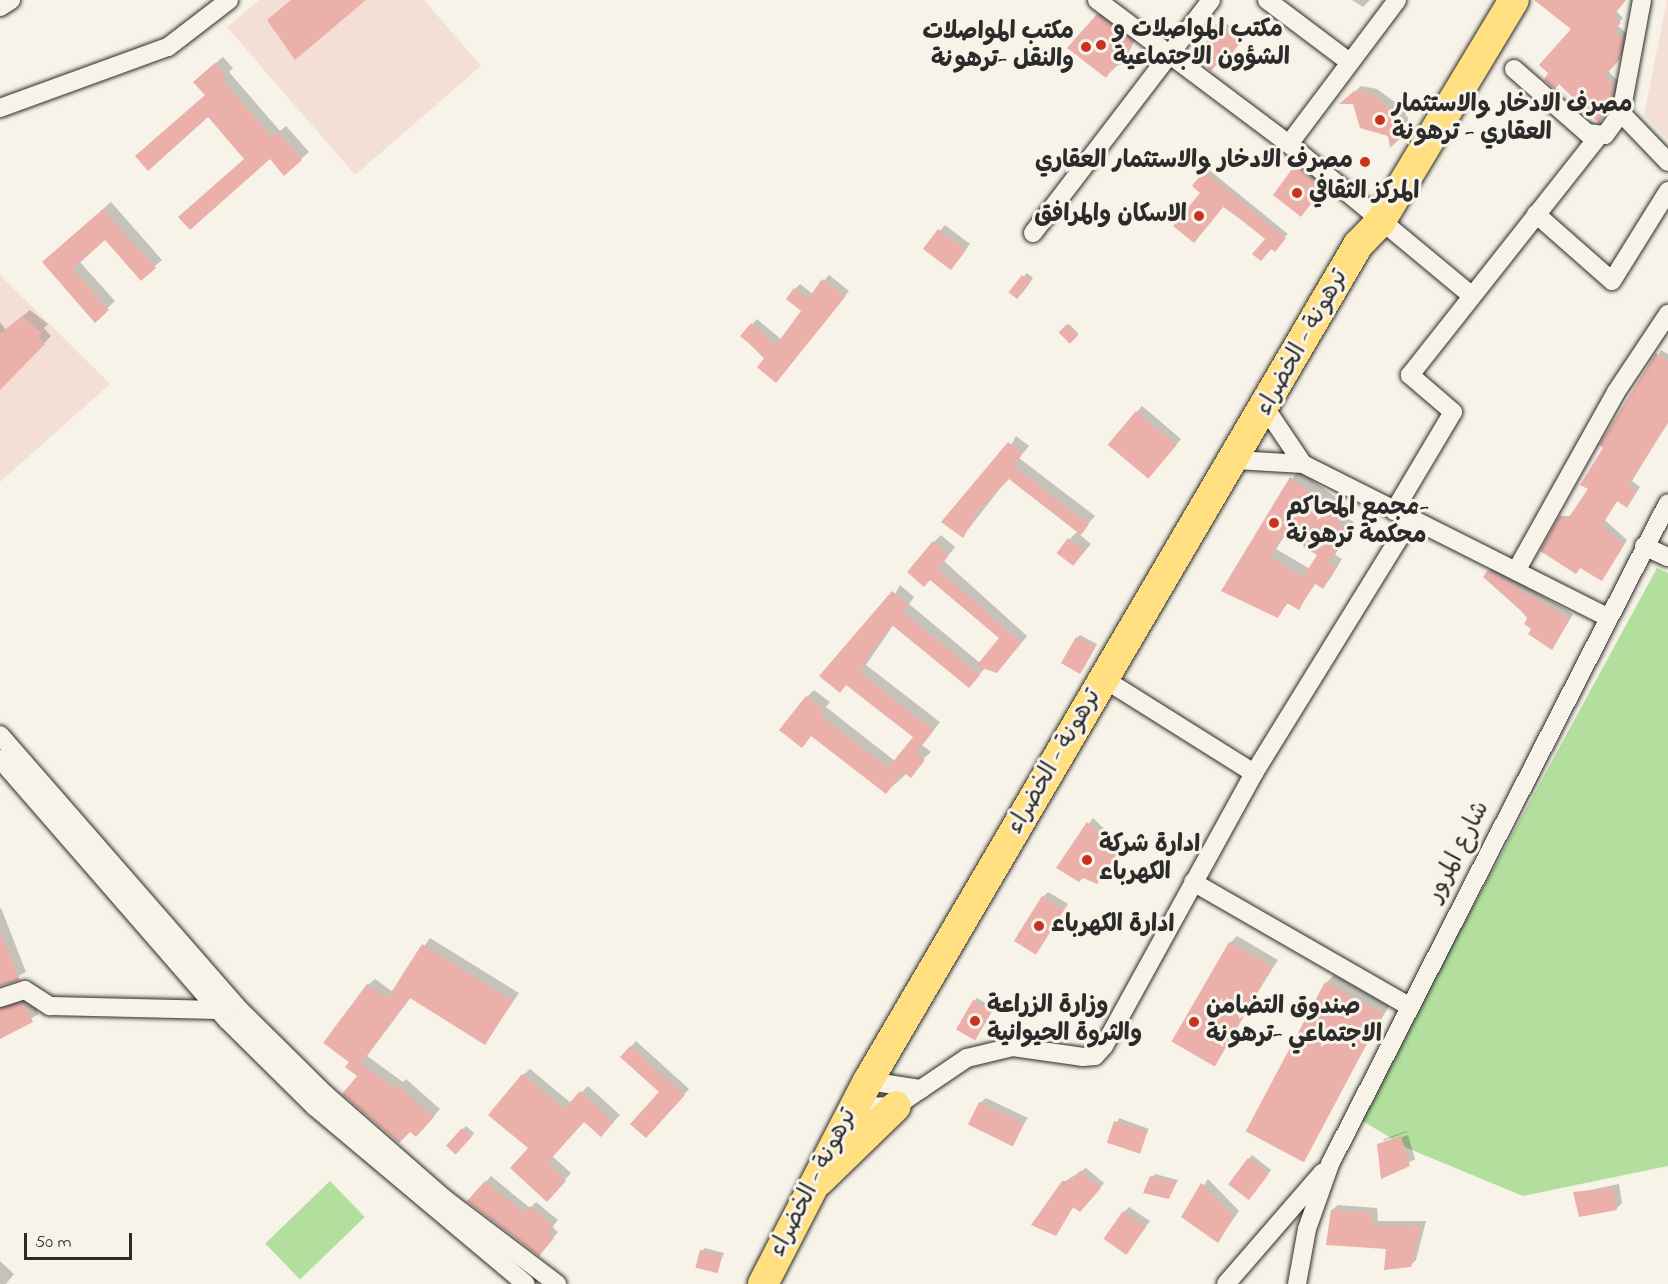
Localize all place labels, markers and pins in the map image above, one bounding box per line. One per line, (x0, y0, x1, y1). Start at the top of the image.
place label: مكتب المواصلات و الشؤون الاجتماعية (1113, 17, 1290, 73)
place label: مكتب المواصلات والنقل -ترهونة (922, 19, 1074, 75)
marker: مكتب المواصلات و الشؤون الاجتماعية (1094, 38, 1108, 52)
marker: مكتب المواصلات والنقل -ترهونة (1079, 40, 1093, 54)
place label: مصرف الادخار والاستثمار العقاري - ترهونة (1392, 92, 1632, 148)
marker: مصرف الادخار والاستثمار العقاري - ترهونة (1373, 113, 1387, 127)
place label: مصرف الادخار والاستثمار العقاري (1035, 148, 1353, 176)
marker: مصرف الادخار والاستثمار العقاري (1358, 155, 1372, 169)
place label: المركز الثقافي (1309, 179, 1419, 207)
marker: المركز الثقافي (1290, 186, 1304, 200)
place label: الاسكان والمرافق (1034, 202, 1187, 230)
marker: الاسكان والمرافق (1192, 209, 1206, 223)
place label: مجمع المحاكم- محكمة ترهونة (1286, 495, 1429, 551)
marker: مجمع المحاكم- محكمة ترهونة (1267, 516, 1281, 530)
place label: ادارة شركة الكهرباء (1099, 832, 1200, 888)
marker: ادارة شركة الكهرباء (1080, 853, 1094, 867)
place label: ادارة الكهرباء (1051, 912, 1174, 940)
marker: ادارة الكهرباء (1032, 919, 1046, 933)
place label: وزارة الزراعة والثروة الحيوانية (987, 993, 1142, 1049)
place label: صندوق التضامن الاجتماعي -ترهونة (1206, 994, 1382, 1050)
marker: وزارة الزراعة والثروة الحيوانية (968, 1014, 982, 1028)
marker: صندوق التضامن الاجتماعي -ترهونة (1187, 1015, 1201, 1029)

